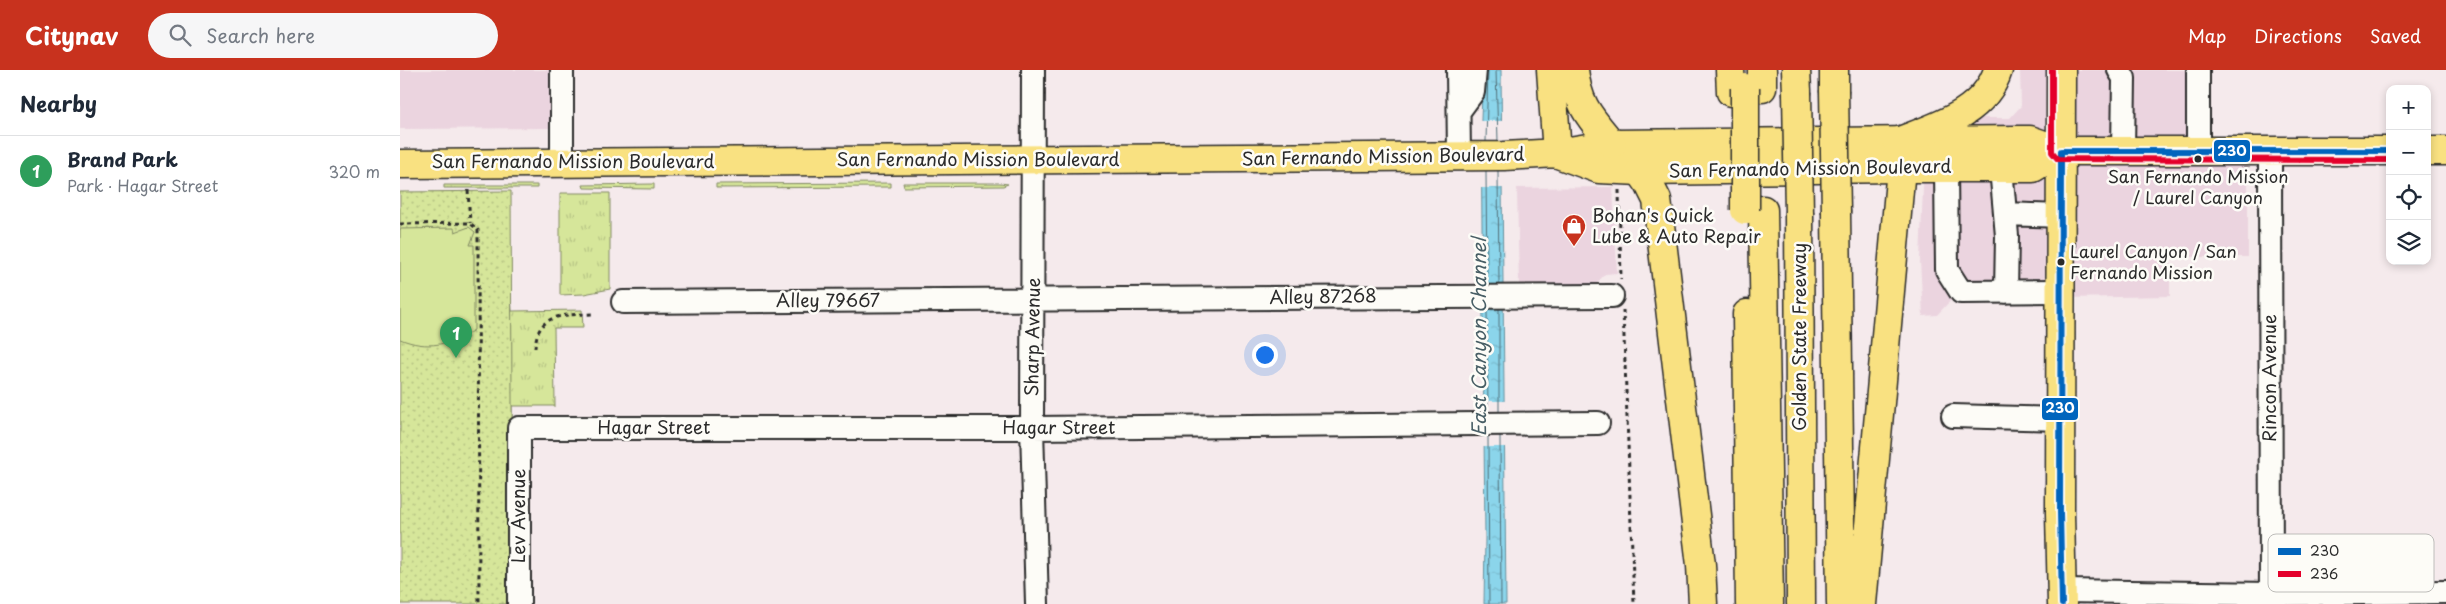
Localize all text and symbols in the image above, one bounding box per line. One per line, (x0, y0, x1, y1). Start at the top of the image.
search box (148, 13, 498, 58)
text: Citynav (25, 17, 118, 53)
icon: search (166, 21, 194, 49)
text: Search here (206, 21, 315, 49)
text: Map (2188, 22, 2226, 49)
text: Directions (2254, 22, 2342, 49)
text: Saved (2370, 22, 2421, 49)
map controls (2386, 85, 2431, 265)
button: + (2386, 85, 2431, 130)
text: Nearby (20, 87, 97, 119)
button: − (2386, 130, 2431, 175)
line badge: 230 (2213, 139, 2251, 163)
street label: San Fernando Mission Boulevard (1241, 140, 1525, 171)
text: 230 (2217, 140, 2247, 161)
text: Brand Park (67, 145, 178, 173)
street label: San Fernando Mission Boulevard (837, 145, 1119, 172)
street label: San Fernando Mission Boulevard (432, 147, 714, 174)
street label: San Fernando Mission Boulevard (1668, 152, 1952, 183)
marker: San Fernando Mission / Laurel Canyon (2193, 154, 2203, 164)
text: 1 (32, 159, 40, 183)
text: 320 m (329, 159, 380, 183)
place label: San Fernando Mission / Laurel Canyon (2108, 163, 2288, 210)
text: Park · Hagar Street (67, 173, 218, 197)
button: locate (2386, 175, 2431, 220)
place label: Bohan's Quick Lube & Auto Repair (1592, 201, 1761, 249)
shop icon: Bohan's Quick Lube & Auto Repair (1561, 213, 1587, 247)
button: layers (2386, 220, 2431, 265)
water label: East Canyon Channel (1464, 235, 1492, 436)
place label: Laurel Canyon / San Fernando Mission (2070, 238, 2237, 285)
street label: Golden State Freeway (1785, 243, 1812, 431)
marker: Laurel Canyon / San Fernando Mission (2056, 257, 2066, 267)
street label: Sharp Avenue (1017, 277, 1046, 397)
street label: Alley 87268 (1269, 281, 1377, 310)
street label: Alley 79667 (776, 286, 880, 313)
street label: Rincon Avenue (2255, 314, 2282, 442)
pin: 1 (440, 317, 472, 358)
your location (1252, 342, 1278, 368)
line badge: 230 (2041, 397, 2079, 421)
text: 230 (2045, 397, 2075, 418)
street label: Hagar Street (598, 413, 710, 440)
street label: Hagar Street (1003, 413, 1115, 440)
street label: Lev Avenue (504, 468, 531, 563)
legend (2268, 534, 2434, 592)
text: 230 (2310, 540, 2339, 561)
text: 236 (2310, 563, 2338, 584)

